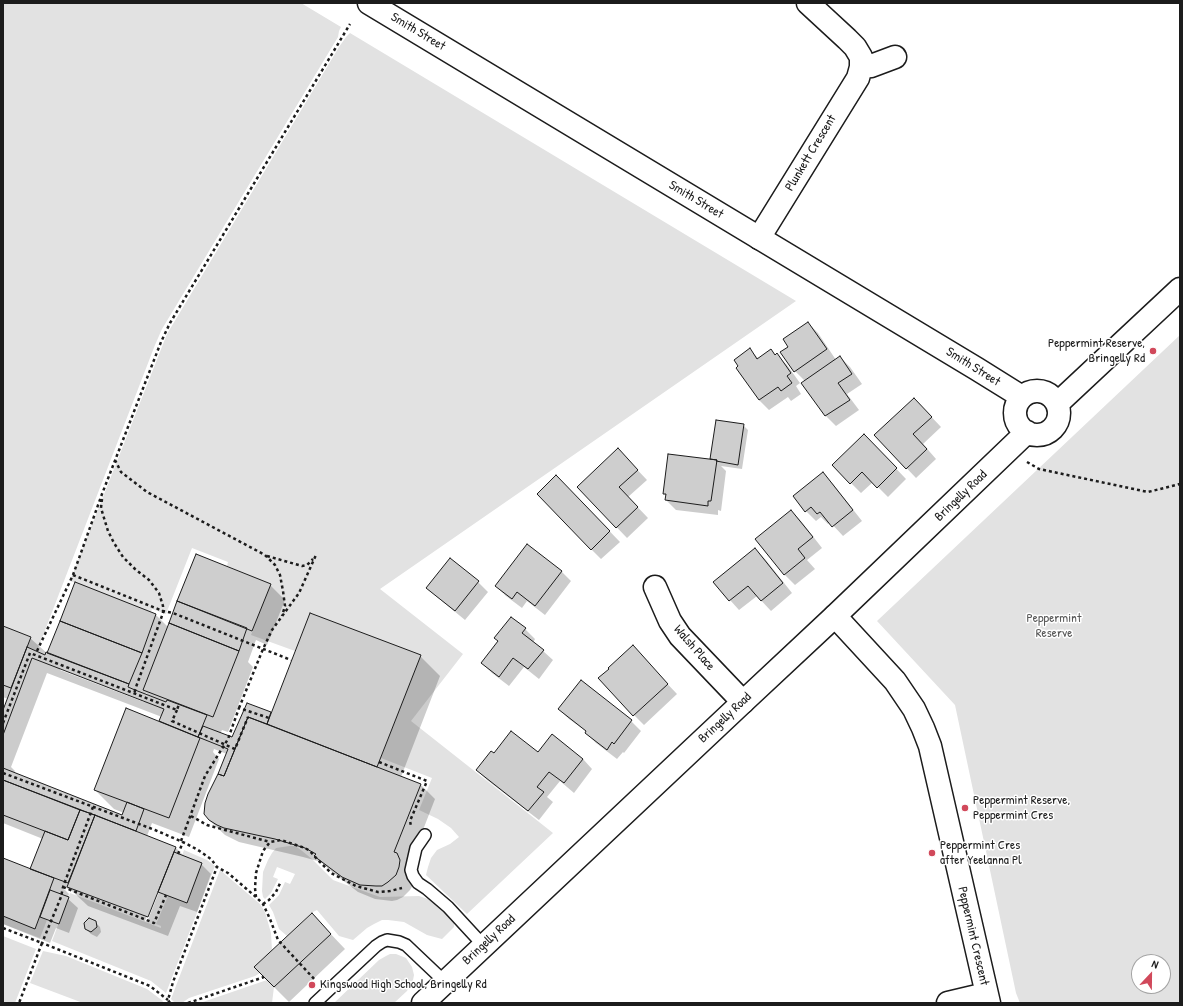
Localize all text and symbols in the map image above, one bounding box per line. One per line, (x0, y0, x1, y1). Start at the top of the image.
street label: Smith Street (388, 10, 448, 54)
street label: Plunkett Crescent (782, 112, 840, 194)
street label: Smith Street (666, 178, 726, 222)
place label: Peppermint Reserve, Bringelly Rd (1048, 336, 1145, 367)
street label: Smith Street (943, 344, 1003, 390)
marker: Peppermint Reserve, Bringelly Rd (1148, 346, 1158, 356)
street label: Bringelly Road (932, 467, 990, 525)
park label: Peppermint Reserve (1027, 611, 1081, 642)
street label: Walsh Place (670, 622, 718, 674)
street label: Bringelly Road (695, 690, 755, 746)
place label: Peppermint Reserve, Peppermint Cres (973, 793, 1070, 824)
marker: Peppermint Reserve, Peppermint Cres (960, 803, 970, 813)
place label: Peppermint Cres after Yeelanna Pl (940, 838, 1022, 869)
marker: Peppermint Cres after Yeelanna Pl (927, 848, 937, 858)
street label: Peppermint Crescent (954, 885, 992, 987)
street label: Bringelly Road (459, 912, 519, 968)
north arrow (1131, 954, 1171, 994)
text: N (1150, 956, 1160, 971)
place label: Kingswood High School, Bringelly Rd (320, 977, 487, 993)
marker: Kingswood High School, Bringelly Rd (307, 980, 317, 990)

